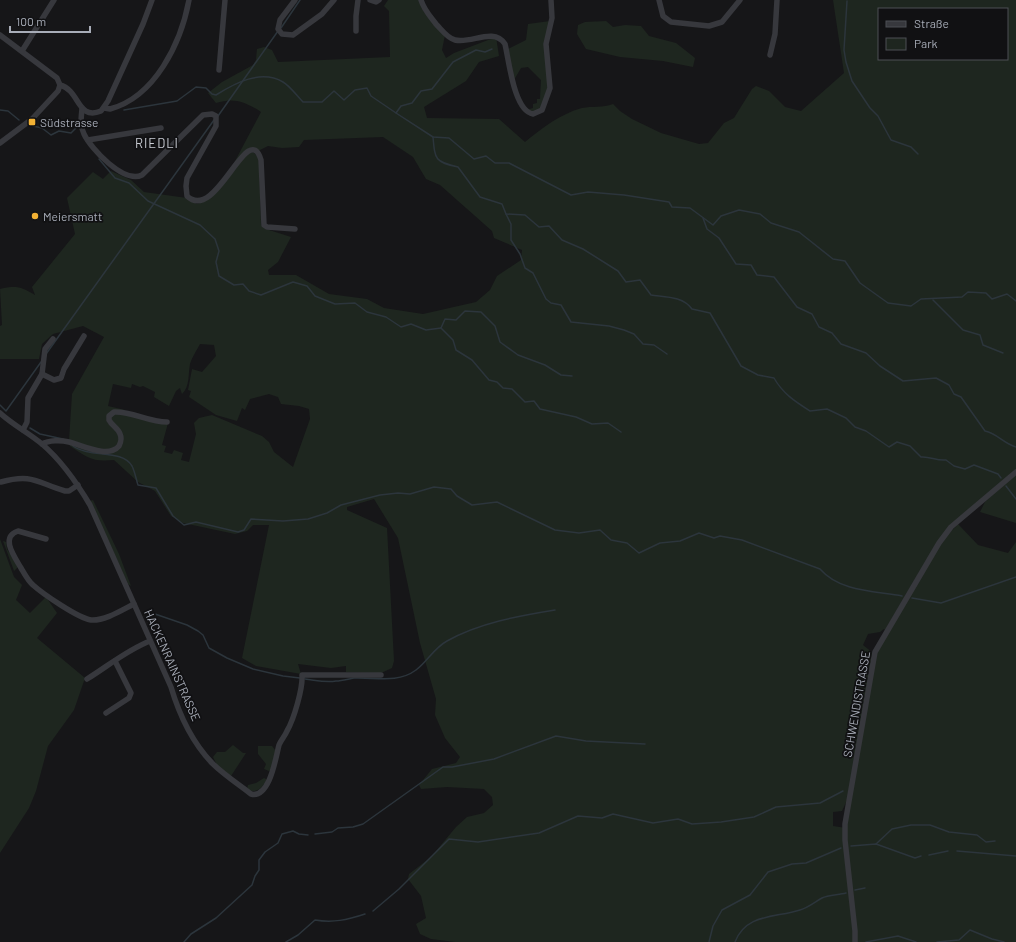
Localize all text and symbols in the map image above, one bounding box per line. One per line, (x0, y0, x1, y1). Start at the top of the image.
scale bar (10, 8, 90, 34)
legend (878, 8, 1008, 60)
text: 100 m (16, 14, 46, 28)
text: Straße (914, 16, 949, 30)
text: Park (914, 36, 938, 50)
place label: Südstrasse (40, 115, 98, 129)
marker: Südstrasse (27, 117, 37, 127)
district label: RIEDLI (135, 135, 179, 151)
place label: Meiersmatt (43, 209, 102, 223)
marker: Meiersmatt (30, 211, 40, 221)
street label: HACKENRAINSTRASSE (142, 607, 204, 723)
street label: SCHWENDISTRASSE (840, 650, 872, 758)

